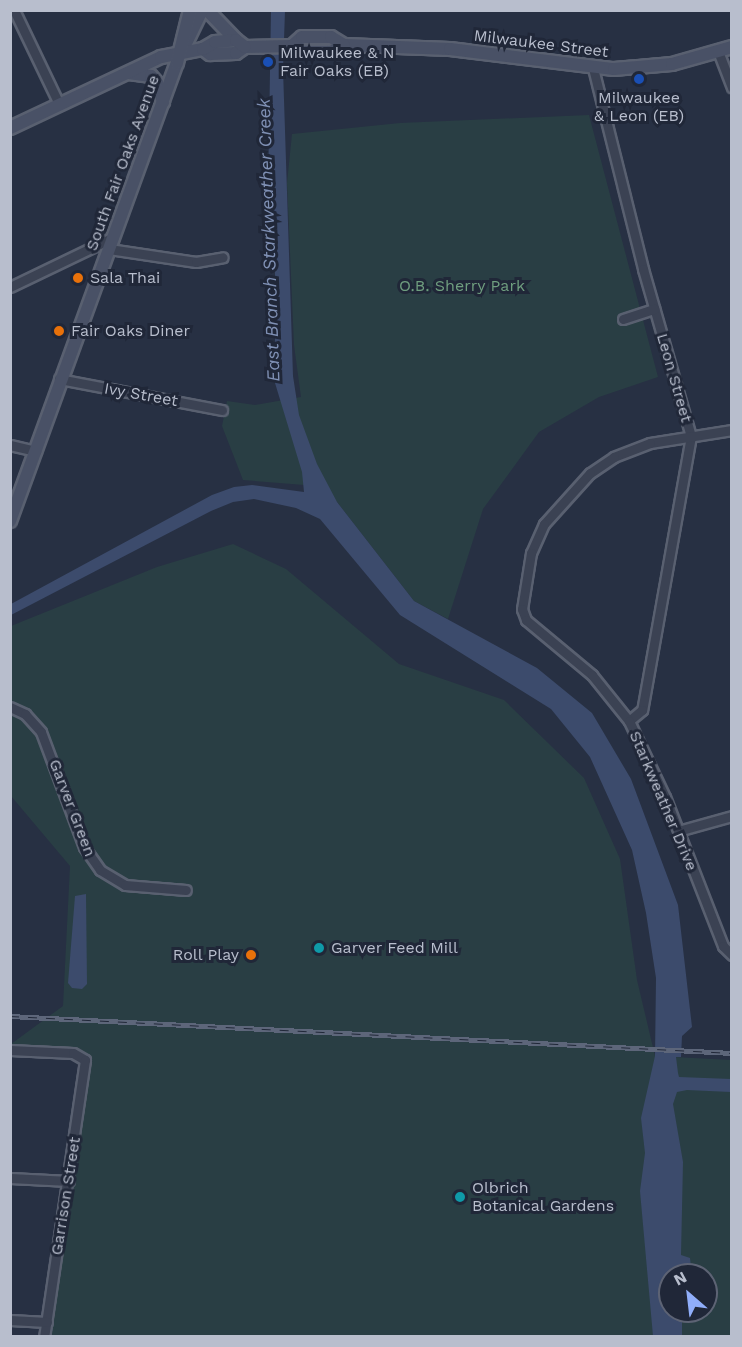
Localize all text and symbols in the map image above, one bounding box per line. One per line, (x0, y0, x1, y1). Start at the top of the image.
street label: Milwaukee Street (473, 26, 609, 62)
place label: Milwaukee & N Fair Oaks (EB) (280, 43, 395, 81)
marker: Milwaukee & N Fair Oaks (EB) (261, 55, 275, 69)
street label: South Fair Oaks Avenue (82, 72, 164, 254)
marker: Milwaukee & Leon (EB) (632, 72, 646, 86)
place label: Milwaukee & Leon (EB) (594, 88, 684, 126)
water label: East Branch Starkweather Creek (253, 98, 285, 382)
place label: Sala Thai (90, 268, 161, 288)
marker: Sala Thai (71, 271, 85, 285)
park label: O.B. Sherry Park (399, 276, 525, 296)
place label: Fair Oaks Diner (71, 321, 190, 341)
marker: Fair Oaks Diner (52, 324, 66, 338)
street label: Leon Street (652, 331, 696, 425)
street label: Ivy Street (102, 379, 180, 411)
street label: Starkweather Drive (625, 728, 701, 874)
street label: Garver Green (45, 757, 99, 859)
place label: Garver Feed Mill (331, 938, 458, 958)
marker: Garver Feed Mill (312, 941, 326, 955)
place label: Roll Play (172, 945, 239, 965)
marker: Roll Play (244, 948, 258, 962)
street label: Garrison Street (47, 1135, 85, 1257)
place label: Olbrich Botanical Gardens (472, 1178, 615, 1216)
marker: Olbrich Botanical Gardens (453, 1190, 467, 1204)
north arrow (658, 1263, 718, 1323)
text: N (671, 1267, 690, 1290)

